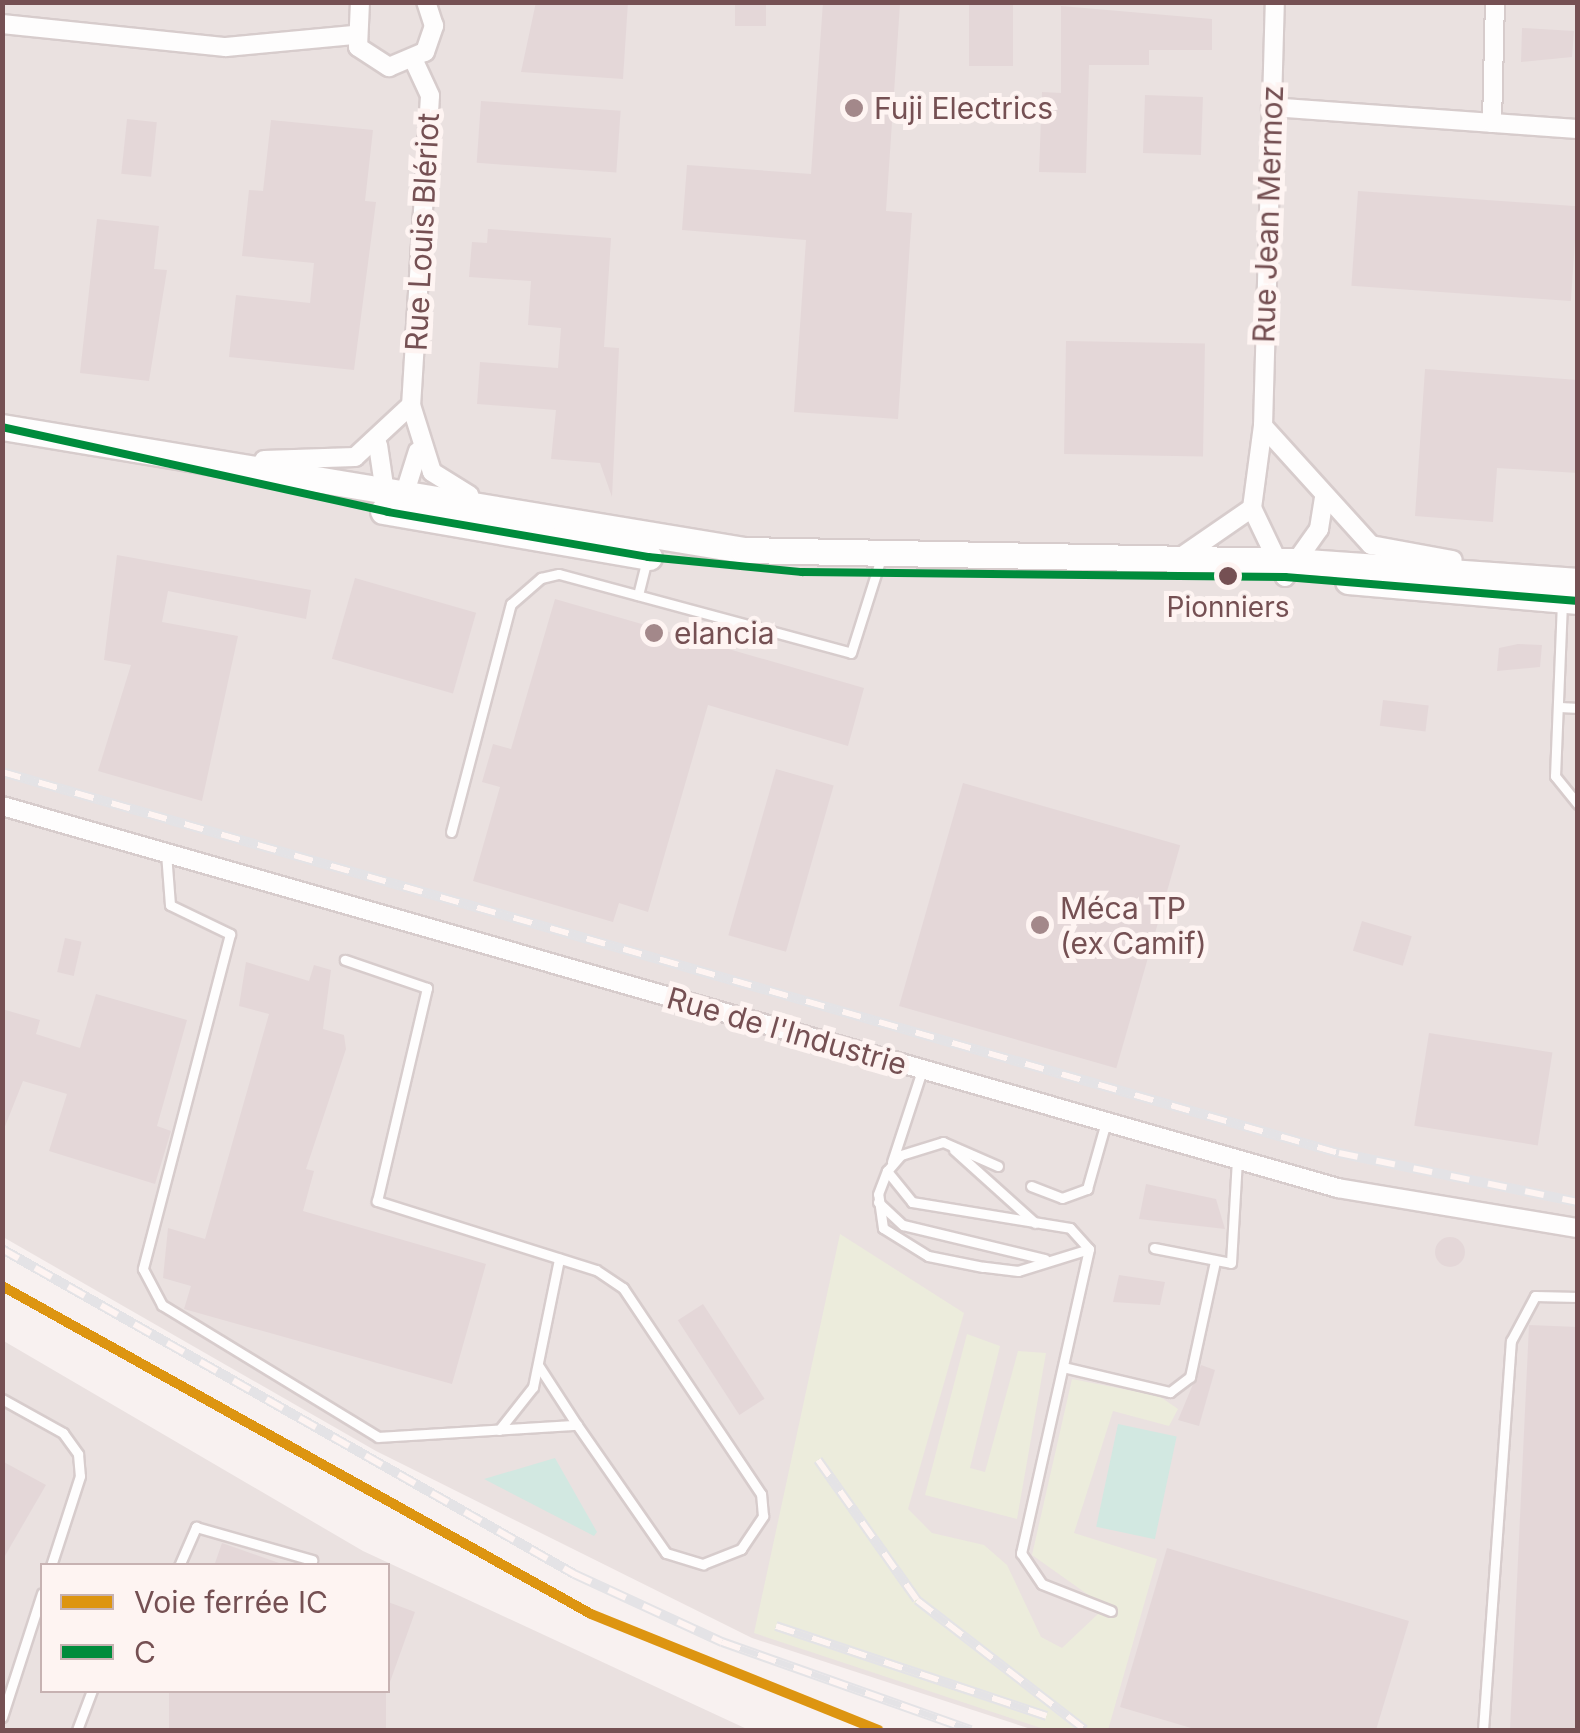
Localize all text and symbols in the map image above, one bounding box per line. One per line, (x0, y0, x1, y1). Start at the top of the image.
street label: Rue Jean Mermoz (1246, 85, 1290, 343)
place label: Fuji Electrics (874, 90, 1053, 126)
marker: Fuji Electrics (843, 97, 865, 119)
street label: Rue Louis Blériot (398, 112, 446, 352)
marker: Pionniers (1218, 566, 1238, 586)
place label: Pionniers (1167, 590, 1289, 624)
place label: elancia (674, 615, 775, 651)
marker: elancia (643, 622, 665, 644)
place label: Méca TP (ex Camif) (1060, 890, 1207, 960)
marker: Méca TP (ex Camif) (1029, 914, 1051, 936)
street label: Rue de l'Industrie (663, 980, 911, 1082)
legend (40, 1563, 390, 1693)
text: Voie ferrée IC (134, 1584, 328, 1620)
text: C (134, 1634, 156, 1670)

